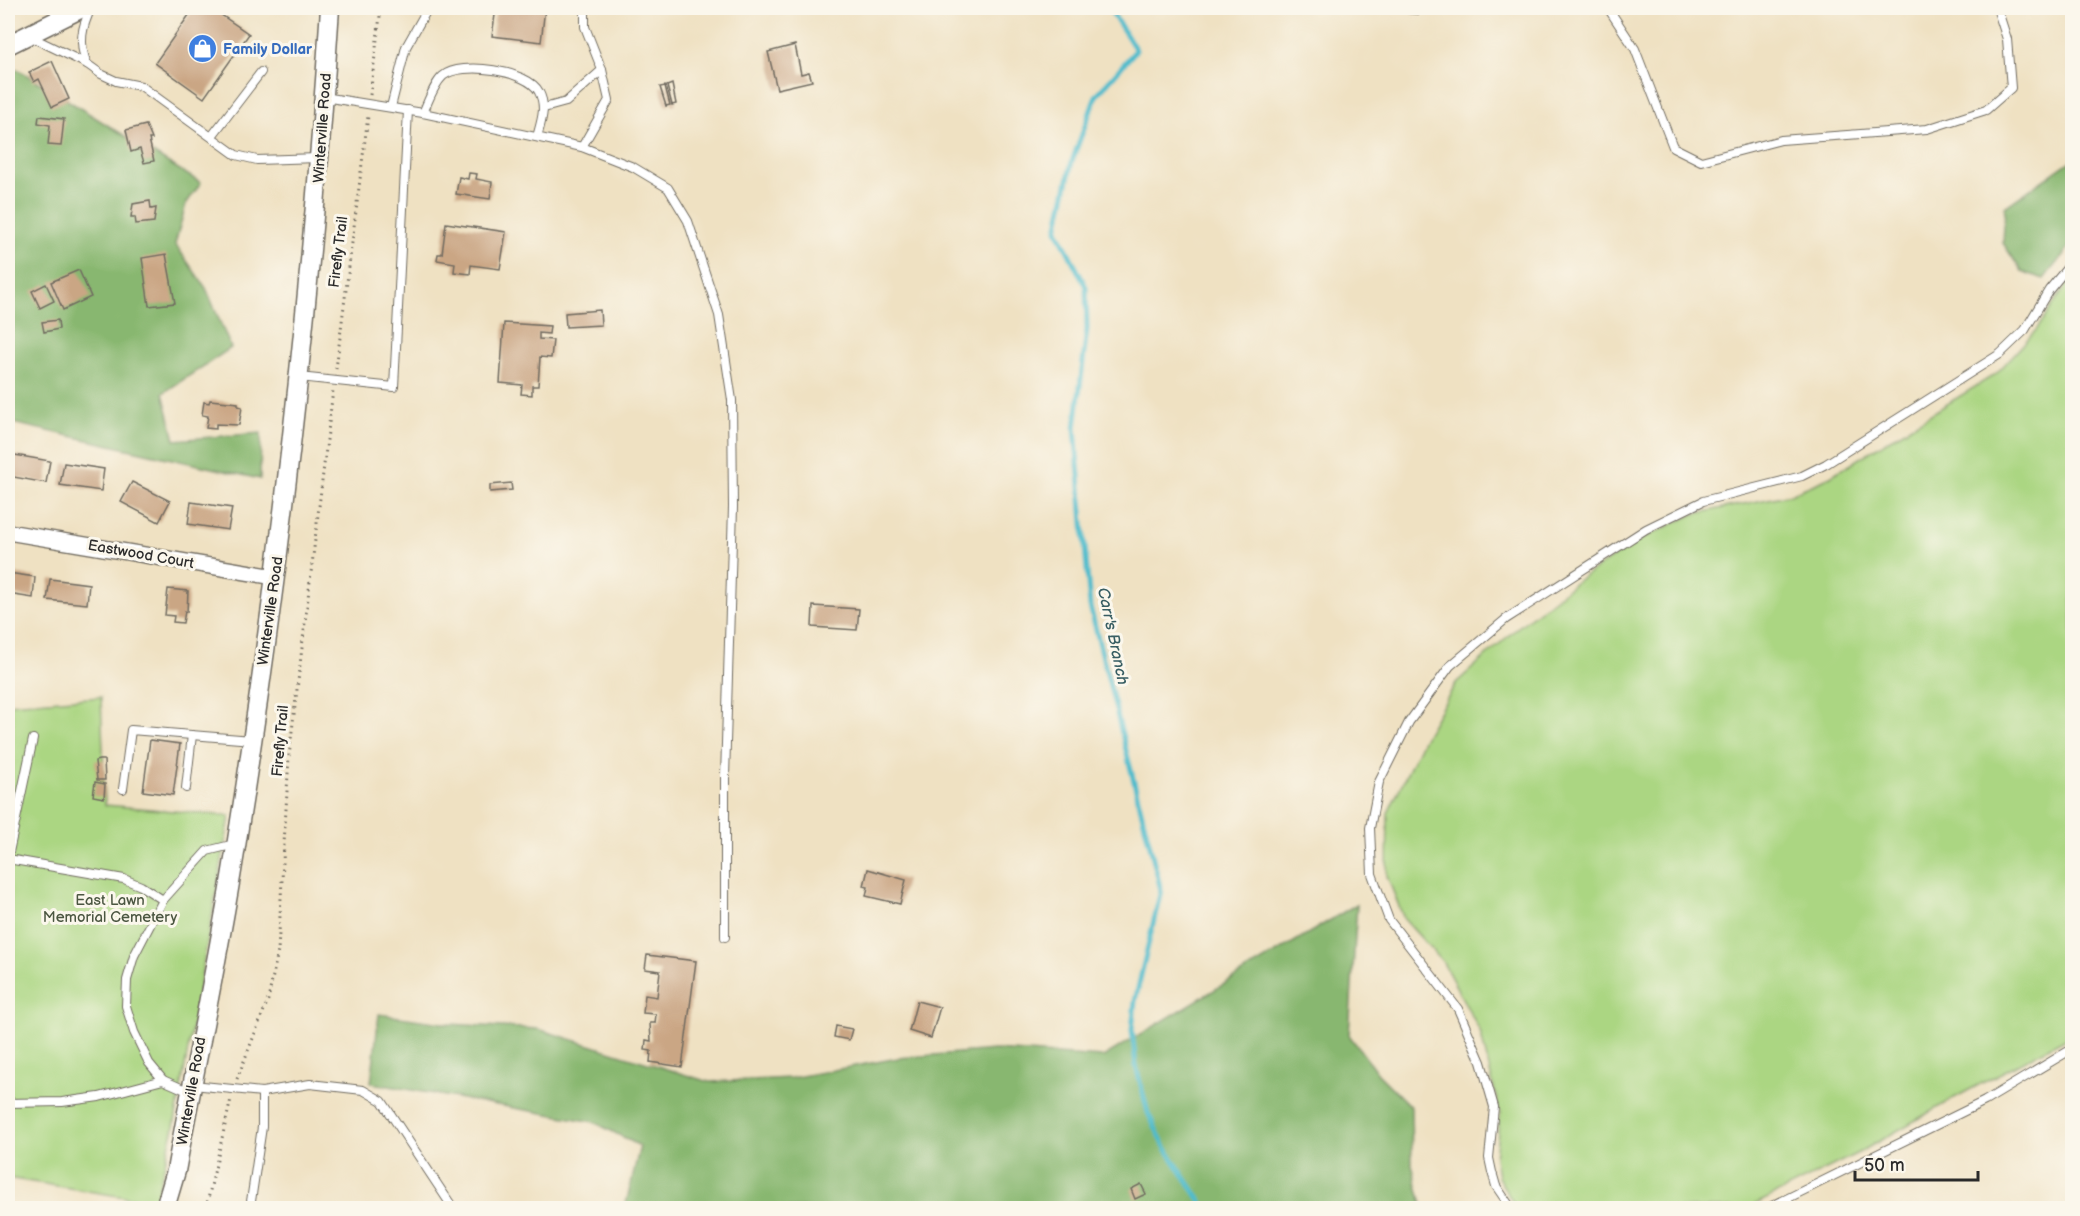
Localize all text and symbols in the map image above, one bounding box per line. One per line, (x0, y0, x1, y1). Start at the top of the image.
shop icon: Family Dollar (186, 33, 218, 65)
place label: Family Dollar (223, 40, 313, 59)
street label: Winterville Road (309, 73, 336, 184)
street label: Firefly Trail (325, 215, 352, 289)
street label: Eastwood Court (86, 536, 196, 573)
street label: Winterville Road (253, 555, 288, 667)
water label: Carr's Branch (1093, 586, 1132, 687)
street label: Firefly Trail (268, 705, 293, 778)
park label: East Lawn Memorial Cemetery (43, 891, 177, 927)
street label: Winterville Road (173, 1035, 210, 1147)
scale bar (1855, 1144, 1978, 1182)
text: 50 m (1864, 1155, 1905, 1176)

